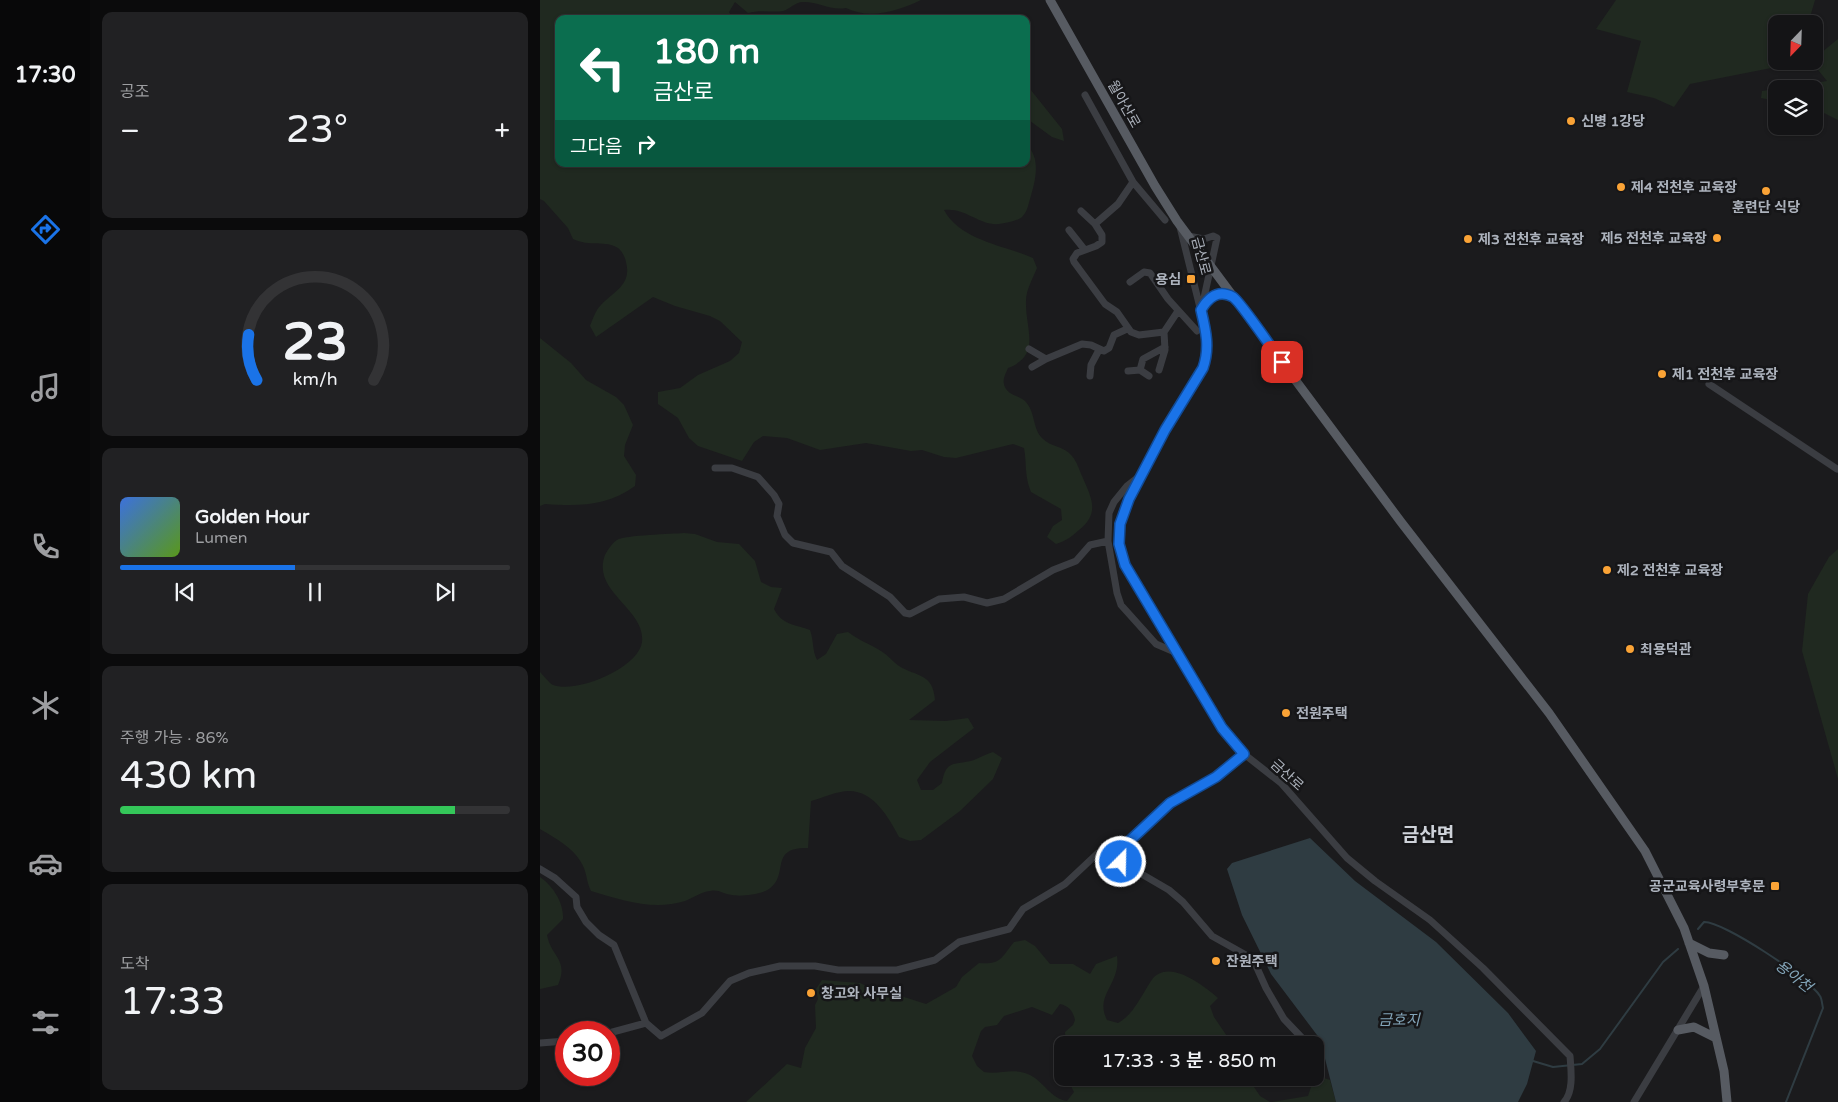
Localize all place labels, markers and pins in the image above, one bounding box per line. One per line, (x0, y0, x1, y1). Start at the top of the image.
place label: 신병 1강당 (1581, 113, 1645, 130)
marker: 신병 1강당 (1565, 115, 1577, 127)
place label: 제4 전천후 교육장 (1631, 179, 1737, 196)
marker: 제4 전천후 교육장 (1615, 181, 1627, 193)
marker: 훈련단 식당 (1760, 185, 1772, 197)
place label: 훈련단 식당 (1732, 199, 1800, 216)
place label: 제5 전천후 교육장 (1601, 230, 1707, 247)
place label: 제3 전천후 교육장 (1478, 231, 1584, 248)
marker: 제5 전천후 교육장 (1711, 232, 1723, 244)
marker: 제3 전천후 교육장 (1462, 233, 1474, 245)
place label: 용심 (1155, 271, 1181, 288)
marker: 용심 (1185, 273, 1197, 285)
pin (1261, 341, 1303, 383)
place label: 제1 전천후 교육장 (1672, 366, 1778, 383)
marker: 제1 전천후 교육장 (1656, 368, 1668, 380)
place label: 제2 전천후 교육장 (1617, 562, 1723, 579)
marker: 제2 전천후 교육장 (1601, 564, 1613, 576)
place label: 최용덕관 (1640, 641, 1692, 658)
marker: 최용덕관 (1624, 643, 1636, 655)
place label: 전원주택 (1296, 705, 1348, 722)
marker: 전원주택 (1280, 707, 1292, 719)
place label: 공군교육사령부후문 (1649, 878, 1765, 895)
marker: 공군교육사령부후문 (1769, 880, 1781, 892)
place label: 잔원주택 (1226, 953, 1278, 970)
marker: 잔원주택 (1210, 955, 1222, 967)
place label: 창고와 사무실 (821, 985, 902, 1002)
marker: 창고와 사무실 (805, 987, 817, 999)

